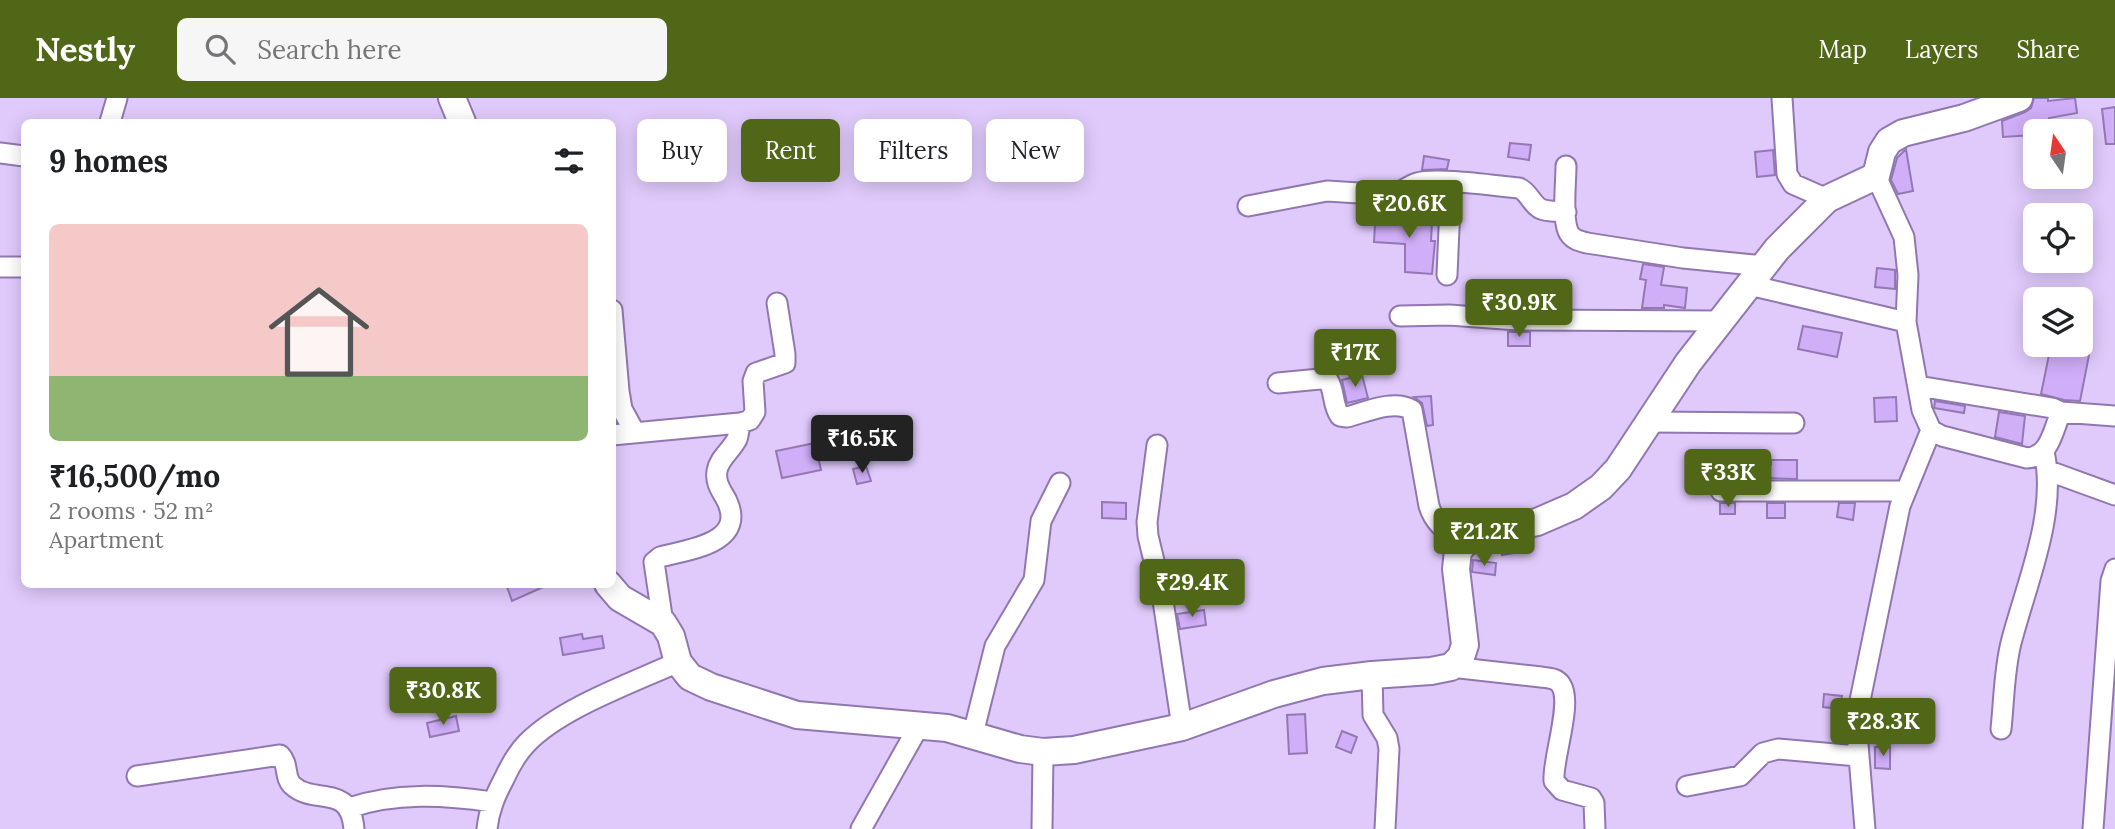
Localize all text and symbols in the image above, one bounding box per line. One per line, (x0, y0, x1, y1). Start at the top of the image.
search box (177, 18, 667, 81)
text: Nestly (35, 28, 135, 70)
icon: search (201, 30, 239, 68)
text: Search here (257, 33, 402, 66)
text: Map (1818, 34, 1867, 65)
text: Layers (1905, 34, 1978, 65)
text: Share (2016, 34, 2080, 65)
chip: Buy (637, 119, 727, 182)
chip: Rent (741, 119, 840, 182)
chip: Filters (854, 119, 972, 182)
chip: New (986, 119, 1084, 182)
north arrow (2023, 119, 2093, 189)
map controls (2023, 119, 2093, 357)
text: 9 homes (49, 142, 168, 180)
icon: filters (550, 142, 588, 180)
pin: ₹20.6K (1352, 180, 1466, 240)
text: ₹20.6K (1372, 188, 1446, 217)
button: locate (2023, 203, 2093, 273)
icon: home (256, 269, 382, 395)
pin: ₹30.9K (1462, 280, 1576, 339)
text: ₹30.9K (1481, 287, 1557, 316)
button: layers (2023, 287, 2093, 357)
pin: ₹17K (1314, 330, 1396, 389)
text: ₹17K (1330, 337, 1380, 366)
pin: ₹16.5K (805, 416, 919, 475)
text: ₹16.5K (827, 423, 897, 452)
pin: ₹33K (1687, 450, 1769, 509)
text: ₹16,500/mo (49, 457, 220, 495)
text: ₹33K (1700, 457, 1756, 486)
text: 2 rooms · 52 m² (49, 496, 214, 525)
pin: ₹21.2K (1427, 508, 1541, 568)
text: ₹21.2K (1450, 516, 1518, 545)
text: Apartment (49, 525, 164, 554)
pin: ₹29.4K (1135, 560, 1249, 619)
text: ₹29.4K (1156, 567, 1228, 596)
pin: ₹30.8K (386, 668, 500, 727)
text: ₹30.8K (405, 675, 481, 704)
pin: ₹28.3K (1826, 698, 1940, 758)
text: ₹28.3K (1846, 706, 1920, 735)

